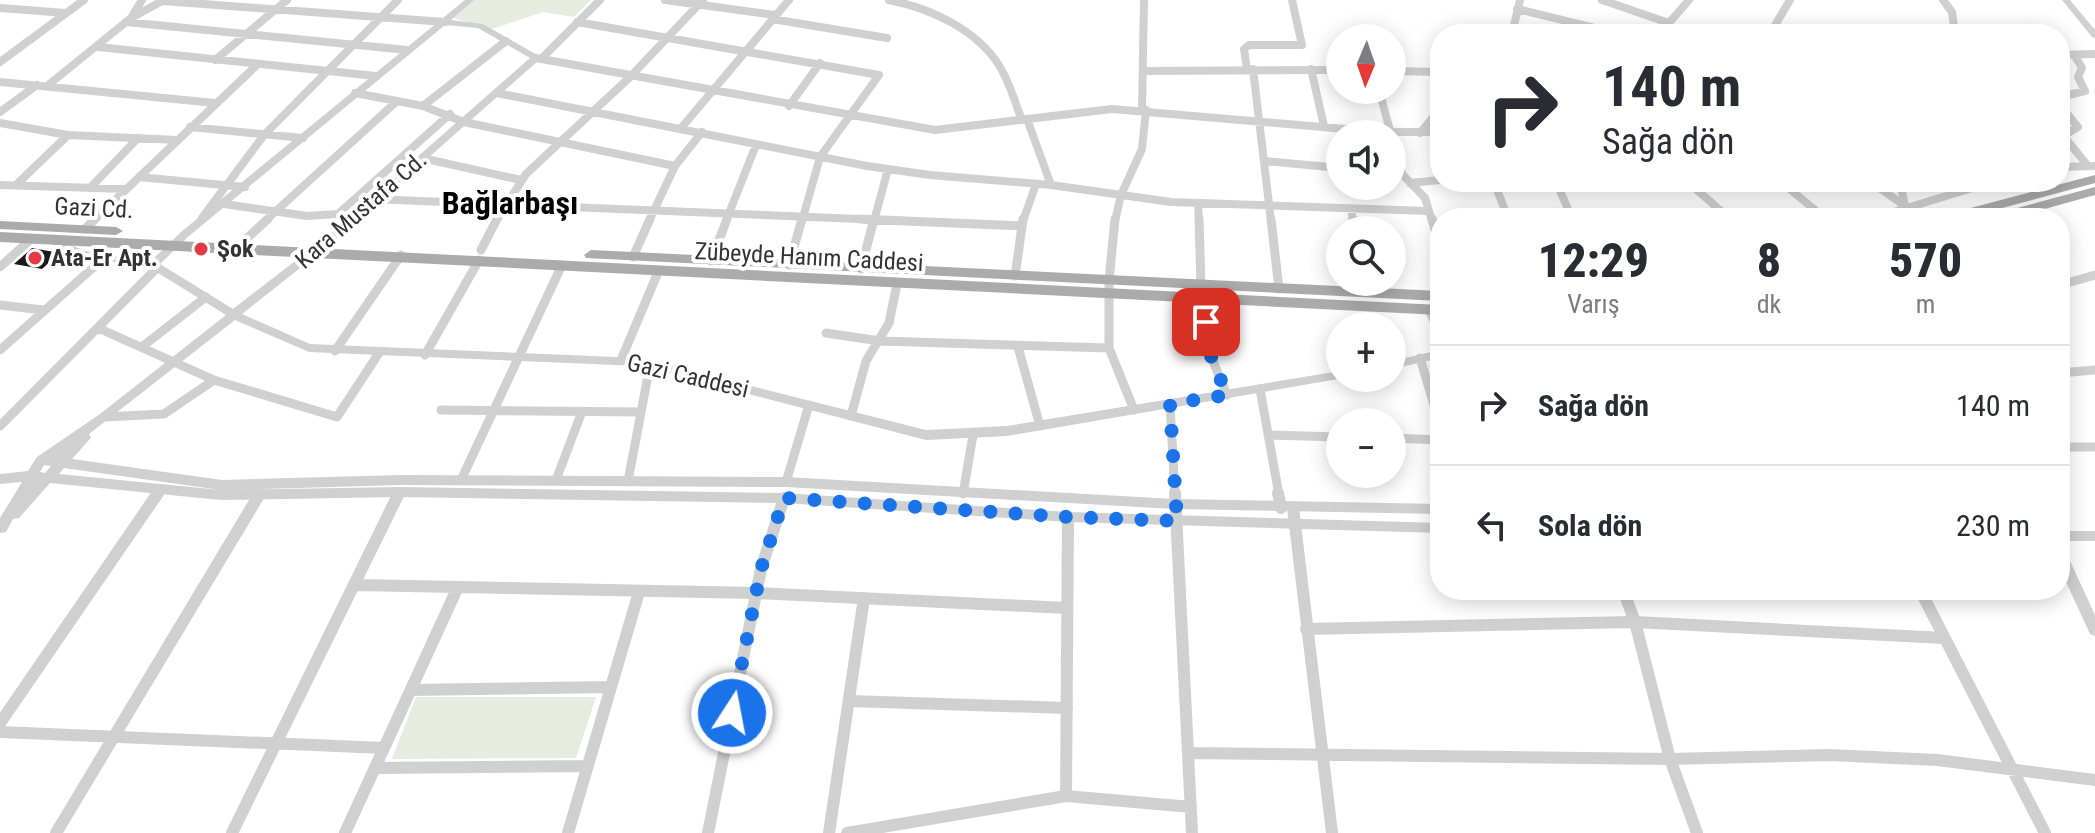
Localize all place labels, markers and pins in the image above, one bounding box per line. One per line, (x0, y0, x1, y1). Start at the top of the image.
place label: Şok (217, 235, 254, 263)
marker: Şok (192, 240, 210, 258)
place label: Ata-Er Apt. (51, 244, 158, 272)
marker: Ata-Er Apt. (26, 249, 44, 267)
pin (1172, 288, 1240, 356)

